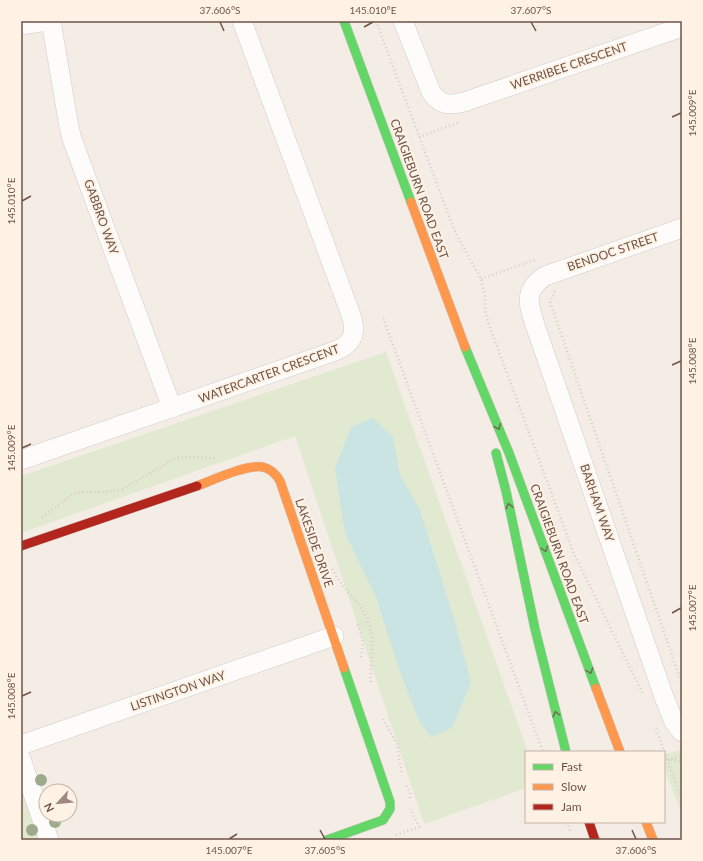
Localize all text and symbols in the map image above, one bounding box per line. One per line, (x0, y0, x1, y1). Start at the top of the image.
text: 37.606°S (200, 4, 240, 16)
text: 145.010°E (349, 4, 397, 16)
text: 37.607°S (511, 4, 551, 16)
street label: WERRIBEE CRESCENT (508, 38, 629, 93)
text: 145.009°E (686, 89, 698, 137)
street label: CRAIGIEBURN ROAD EAST (387, 117, 452, 261)
text: 145.010°E (5, 177, 17, 225)
street label: GABBRO WAY (81, 177, 122, 257)
street label: BENDOC STREET (565, 229, 661, 274)
text: 145.008°E (686, 337, 698, 385)
street label: WATERCARTER CRESCENT (196, 341, 341, 406)
text: 145.009°E (5, 424, 17, 472)
one-way arrow (494, 424, 502, 431)
street label: BARHAM WAY (577, 462, 618, 544)
street label: CRAIGIEBURN ROAD EAST (527, 482, 592, 626)
street label: LAKESIDE DRIVE (292, 496, 337, 589)
one-way arrow (505, 502, 514, 509)
one-way arrow (540, 545, 548, 552)
text: 145.007°E (686, 584, 698, 632)
street label: LISTINGTON WAY (128, 667, 228, 714)
one-way arrow (585, 667, 594, 674)
text: 145.008°E (5, 672, 17, 720)
one-way arrow (552, 711, 561, 718)
legend (525, 751, 665, 823)
text: Fast (561, 759, 583, 774)
text: Slow (561, 779, 587, 794)
north arrow (38, 783, 78, 823)
text: Jam (561, 799, 582, 814)
text: N (41, 801, 56, 814)
text: 145.007°E (205, 844, 253, 856)
text: 37.605°S (305, 844, 345, 856)
text: 37.606°S (616, 844, 656, 856)

